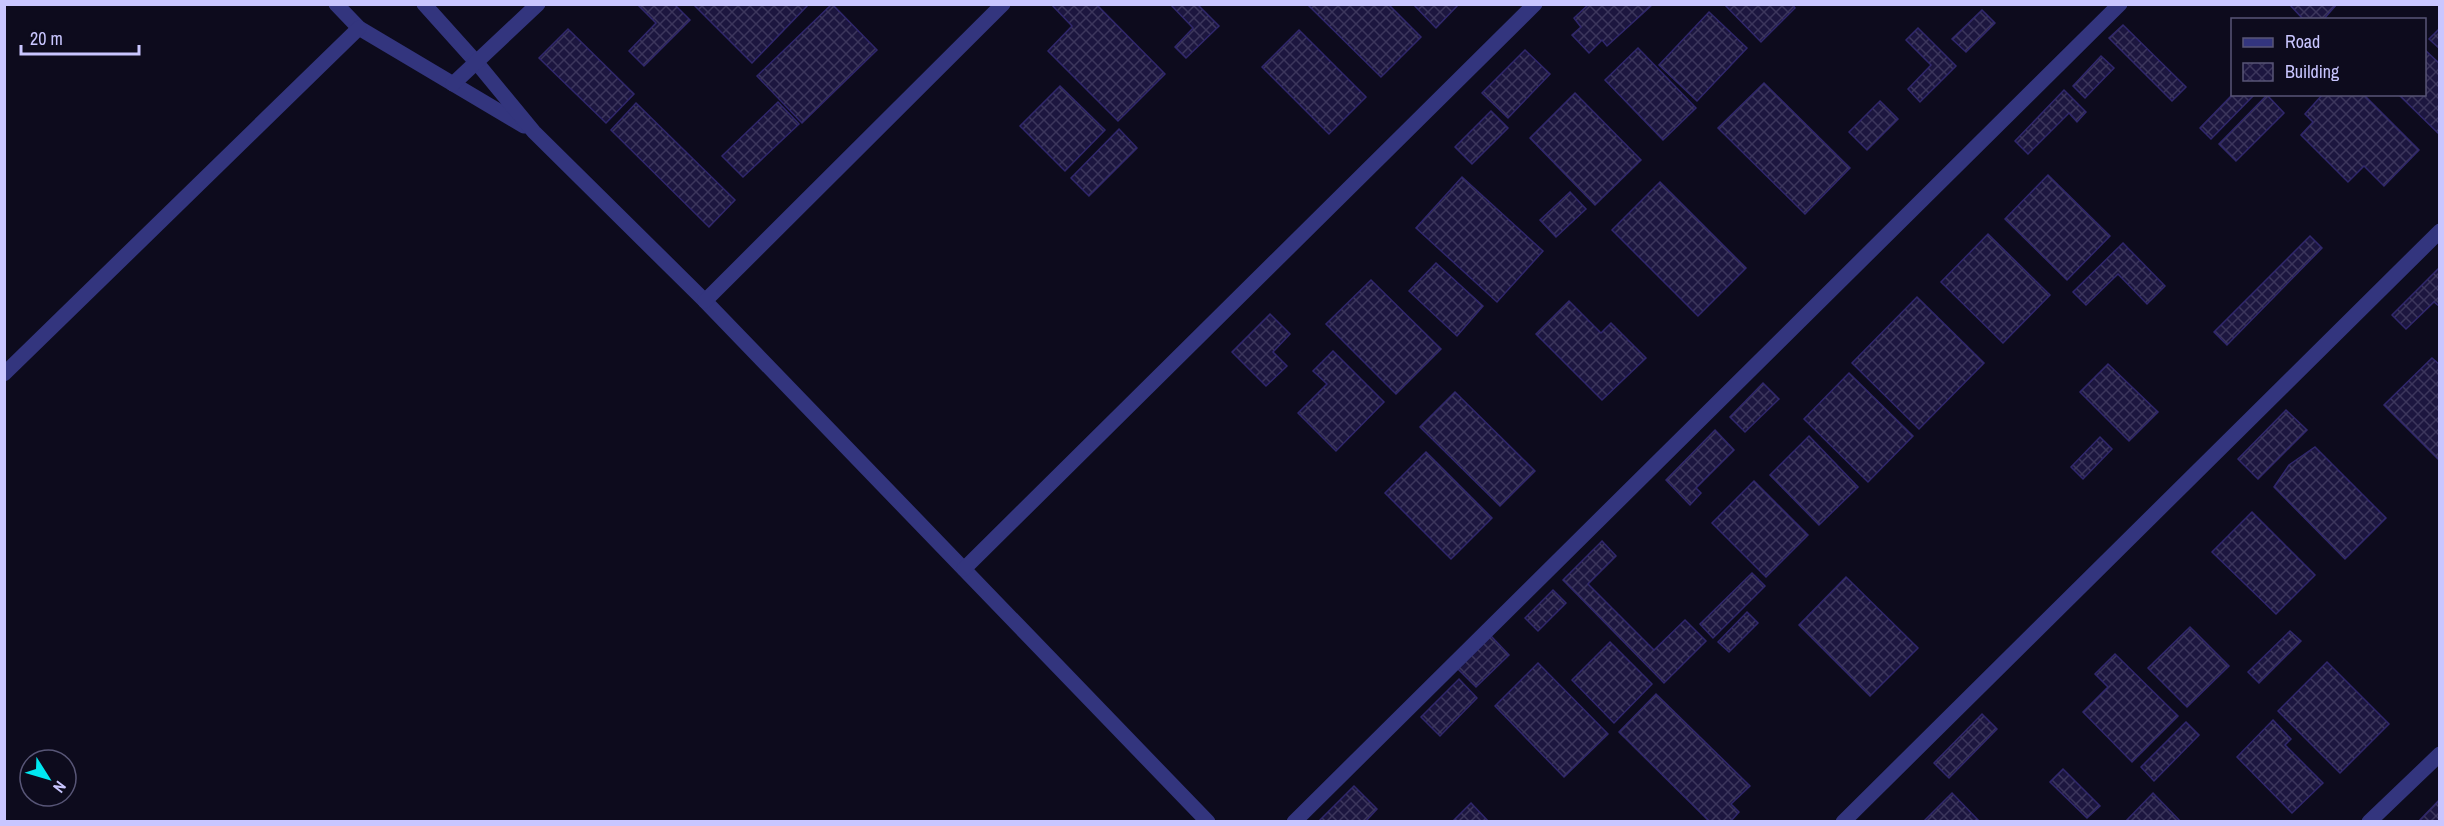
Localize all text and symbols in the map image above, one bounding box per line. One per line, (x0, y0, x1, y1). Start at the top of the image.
scale bar (21, 18, 140, 56)
legend (2231, 18, 2426, 96)
text: 20 m (30, 26, 63, 51)
text: Road (2285, 29, 2320, 54)
text: Building (2285, 59, 2340, 84)
north arrow (18, 748, 78, 808)
text: N (48, 777, 72, 797)

